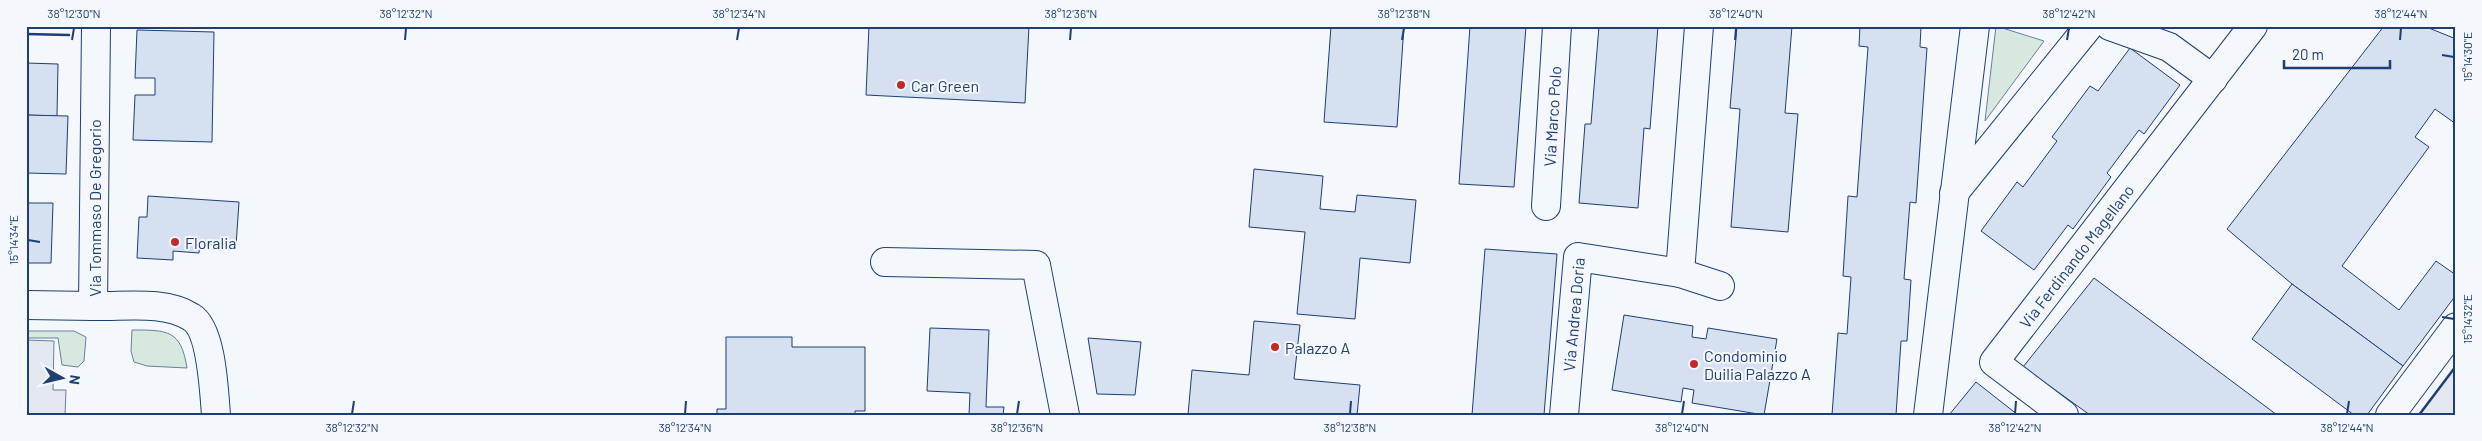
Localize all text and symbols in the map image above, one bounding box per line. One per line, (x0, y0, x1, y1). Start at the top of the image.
text: 38°12'30"N (47, 6, 101, 20)
text: 38°12'32"N (379, 6, 433, 20)
text: 38°12'34"N (712, 6, 766, 20)
text: 38°12'36"N (1045, 6, 1097, 20)
text: 38°12'38"N (1378, 6, 1430, 20)
text: 38°12'40"N (1709, 6, 1763, 20)
text: 38°12'42"N (2042, 6, 2096, 20)
text: 38°12'44"N (2374, 6, 2428, 20)
text: 15°14'30"E (2460, 32, 2474, 82)
scale bar (2284, 38, 2391, 70)
text: 20 m (2292, 45, 2324, 63)
street label: Via Marco Polo (1539, 65, 1564, 167)
place label: Car Green (911, 76, 979, 95)
marker: Car Green (895, 79, 907, 91)
street label: Via Tommaso De Gregorio (85, 119, 104, 297)
street label: Via Ferdinando Magellano (2015, 180, 2137, 331)
text: 15°14'34"E (6, 215, 20, 265)
place label: Floralia (185, 233, 236, 252)
marker: Floralia (169, 236, 181, 248)
street label: Via Andrea Doria (1558, 257, 1587, 372)
text: 15°14'32"E (2460, 294, 2474, 344)
place label: Palazzo A (1285, 338, 1351, 357)
marker: Palazzo A (1269, 341, 1281, 353)
place label: Condominio Duilia Palazzo A (1704, 346, 1811, 383)
north arrow (38, 354, 88, 404)
marker: Condominio Duilia Palazzo A (1688, 358, 1700, 370)
text: N (66, 374, 84, 386)
text: 38°12'32"N (325, 420, 379, 434)
text: 38°12'34"N (658, 420, 712, 434)
text: 38°12'36"N (991, 420, 1043, 434)
text: 38°12'38"N (1324, 420, 1376, 434)
text: 38°12'40"N (1655, 420, 1709, 434)
text: 38°12'42"N (1988, 420, 2042, 434)
text: 38°12'44"N (2320, 420, 2374, 434)

